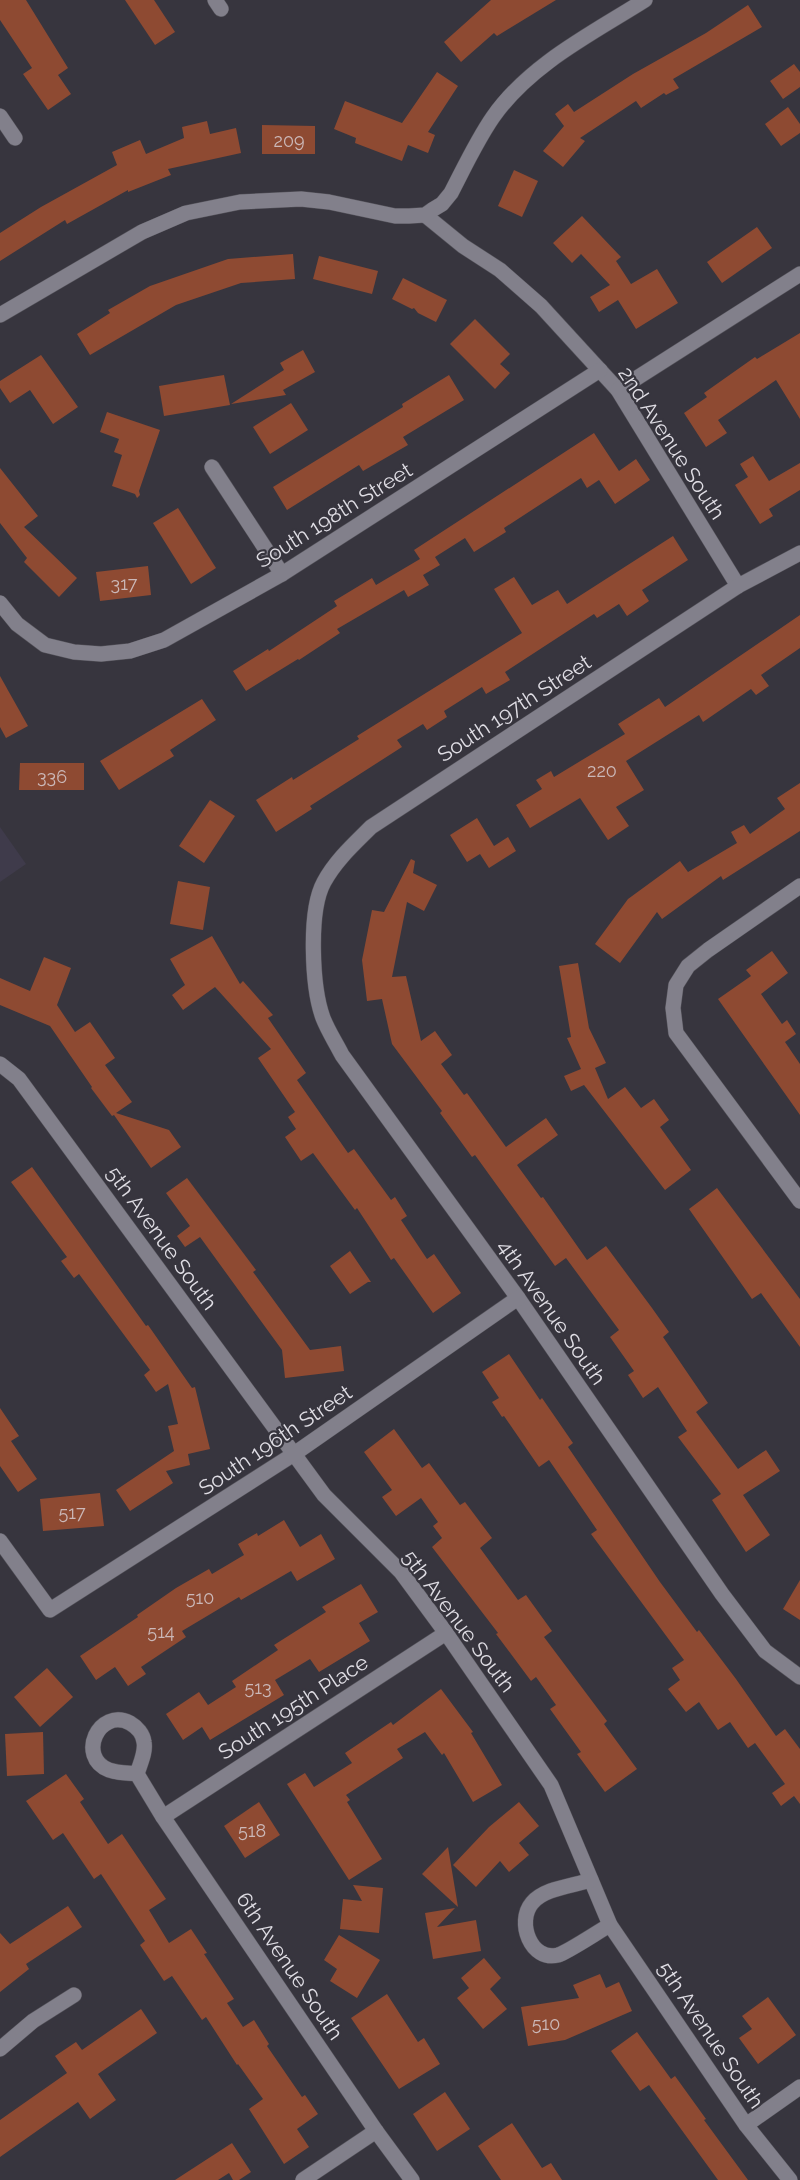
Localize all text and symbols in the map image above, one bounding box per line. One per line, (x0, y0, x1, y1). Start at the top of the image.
house number: 209 (274, 130, 304, 151)
street label: 2nd Avenue South (613, 362, 731, 524)
street label: South 198th Street (251, 457, 417, 573)
house number: 317 (111, 573, 138, 594)
street label: South 197th Street (433, 649, 595, 767)
house number: 220 (587, 760, 617, 781)
house number: 336 (37, 766, 67, 787)
street label: 5th Avenue South (101, 1161, 223, 1315)
street label: 4th Avenue South (493, 1235, 611, 1389)
street label: South 196th Street (194, 1380, 356, 1500)
house number: 517 (58, 1502, 86, 1523)
street label: 5th Avenue South (397, 1545, 521, 1697)
house number: 510 (186, 1587, 214, 1608)
house number: 514 (147, 1621, 175, 1642)
street label: South 195th Place (213, 1649, 373, 1765)
house number: 513 (244, 1677, 272, 1698)
house number: 518 (238, 1820, 266, 1841)
street label: 6th Avenue South (231, 1887, 349, 2045)
street label: 5th Avenue South (653, 1957, 769, 2113)
house number: 510 (532, 2013, 560, 2034)

